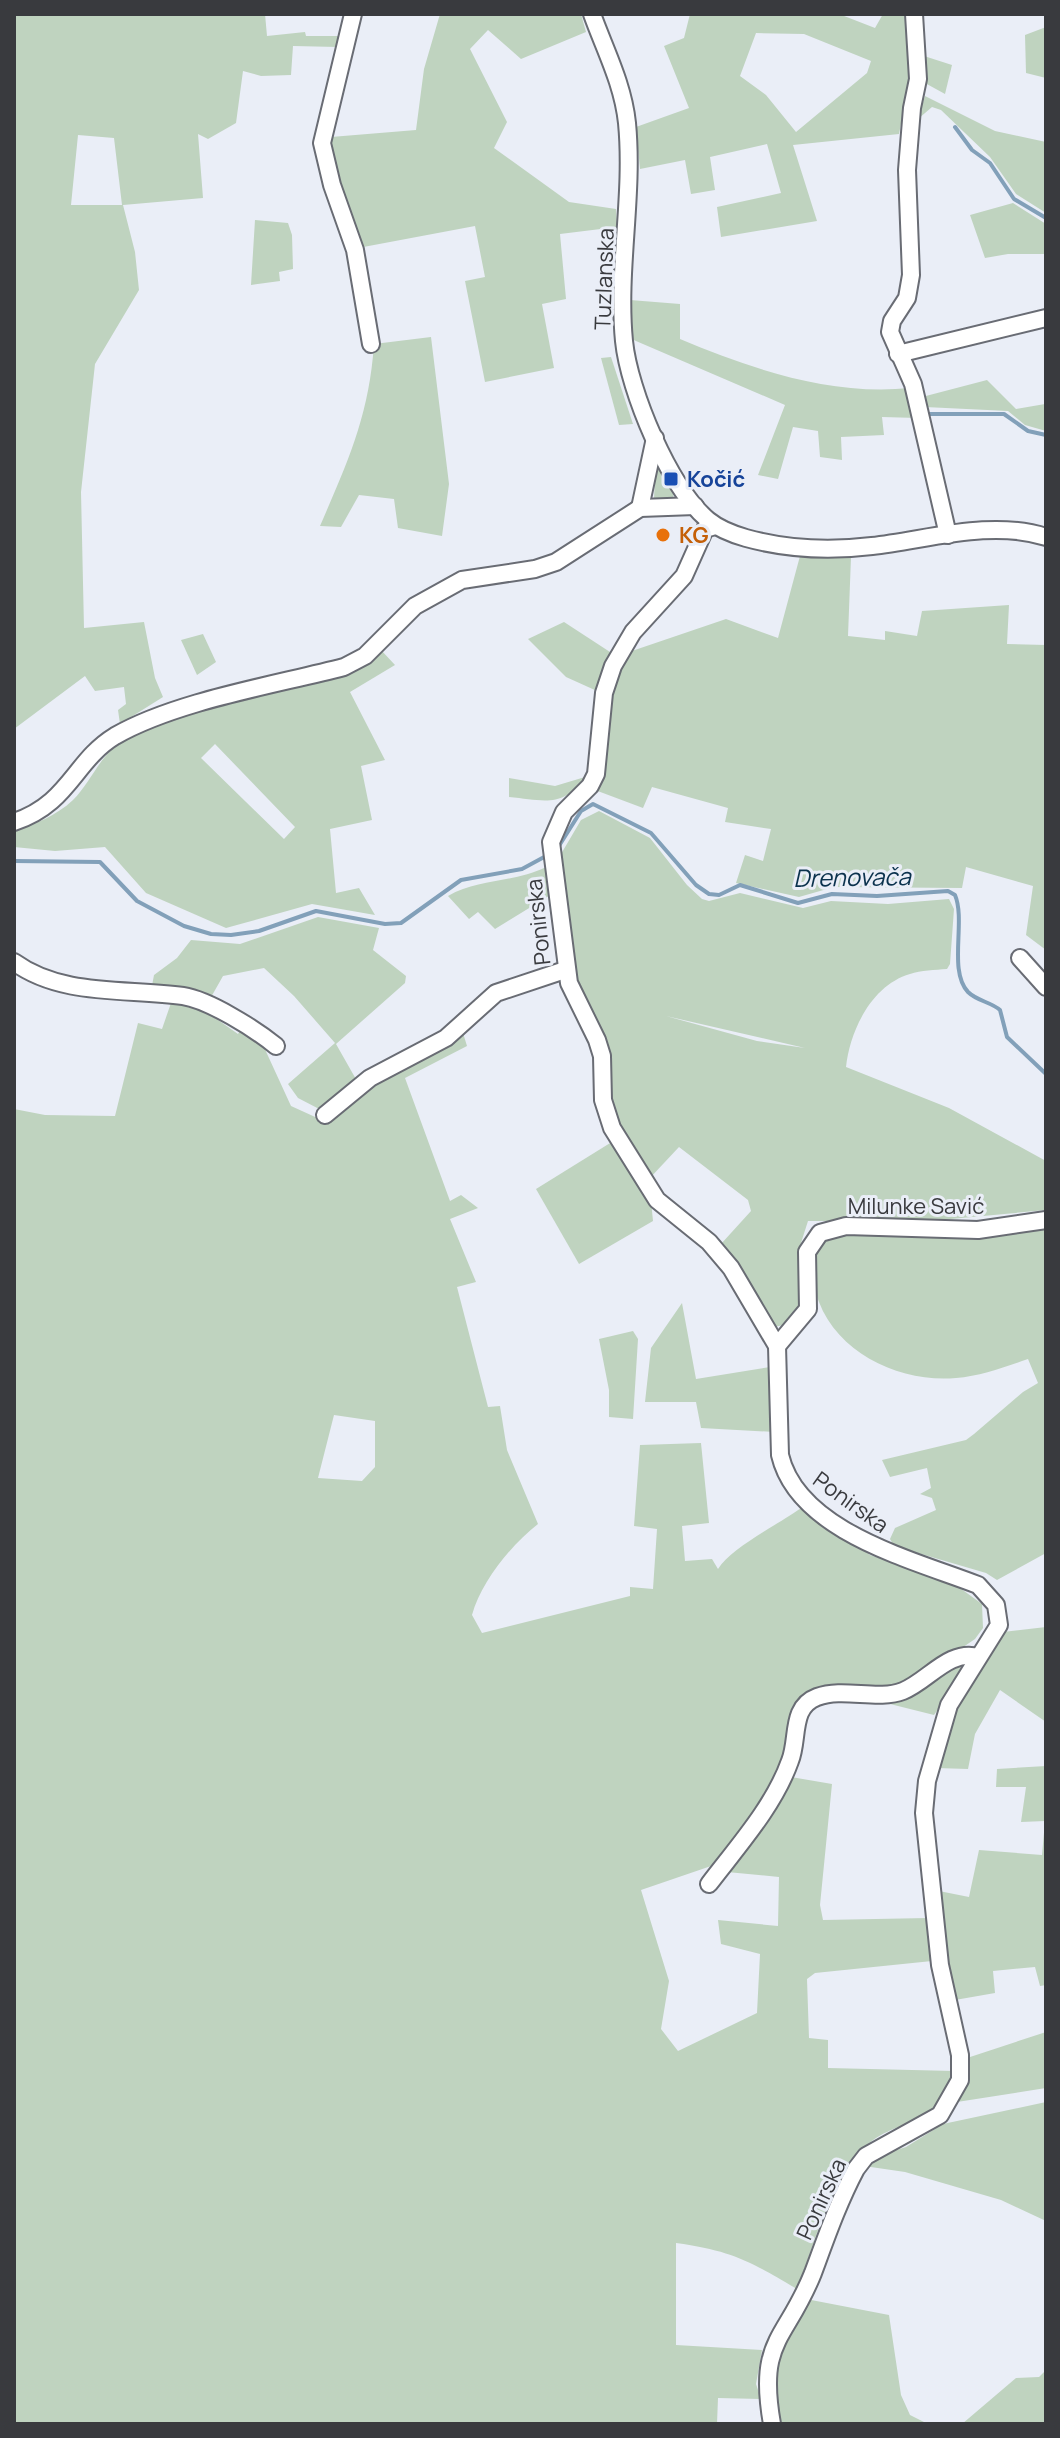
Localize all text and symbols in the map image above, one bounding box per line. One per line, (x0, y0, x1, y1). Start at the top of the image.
street label: Tuzlanska (587, 228, 621, 330)
place label: Kočić (687, 464, 745, 494)
marker: Kočić (662, 470, 680, 488)
place label: KG (679, 520, 709, 550)
marker: KG (654, 526, 672, 544)
water label: Drenovača (793, 859, 913, 894)
street label: Ponirska (519, 877, 557, 967)
street label: Milunke Savić (848, 1191, 984, 1221)
street label: Ponirska (807, 1464, 895, 1540)
street label: Ponirska (789, 2153, 853, 2245)

